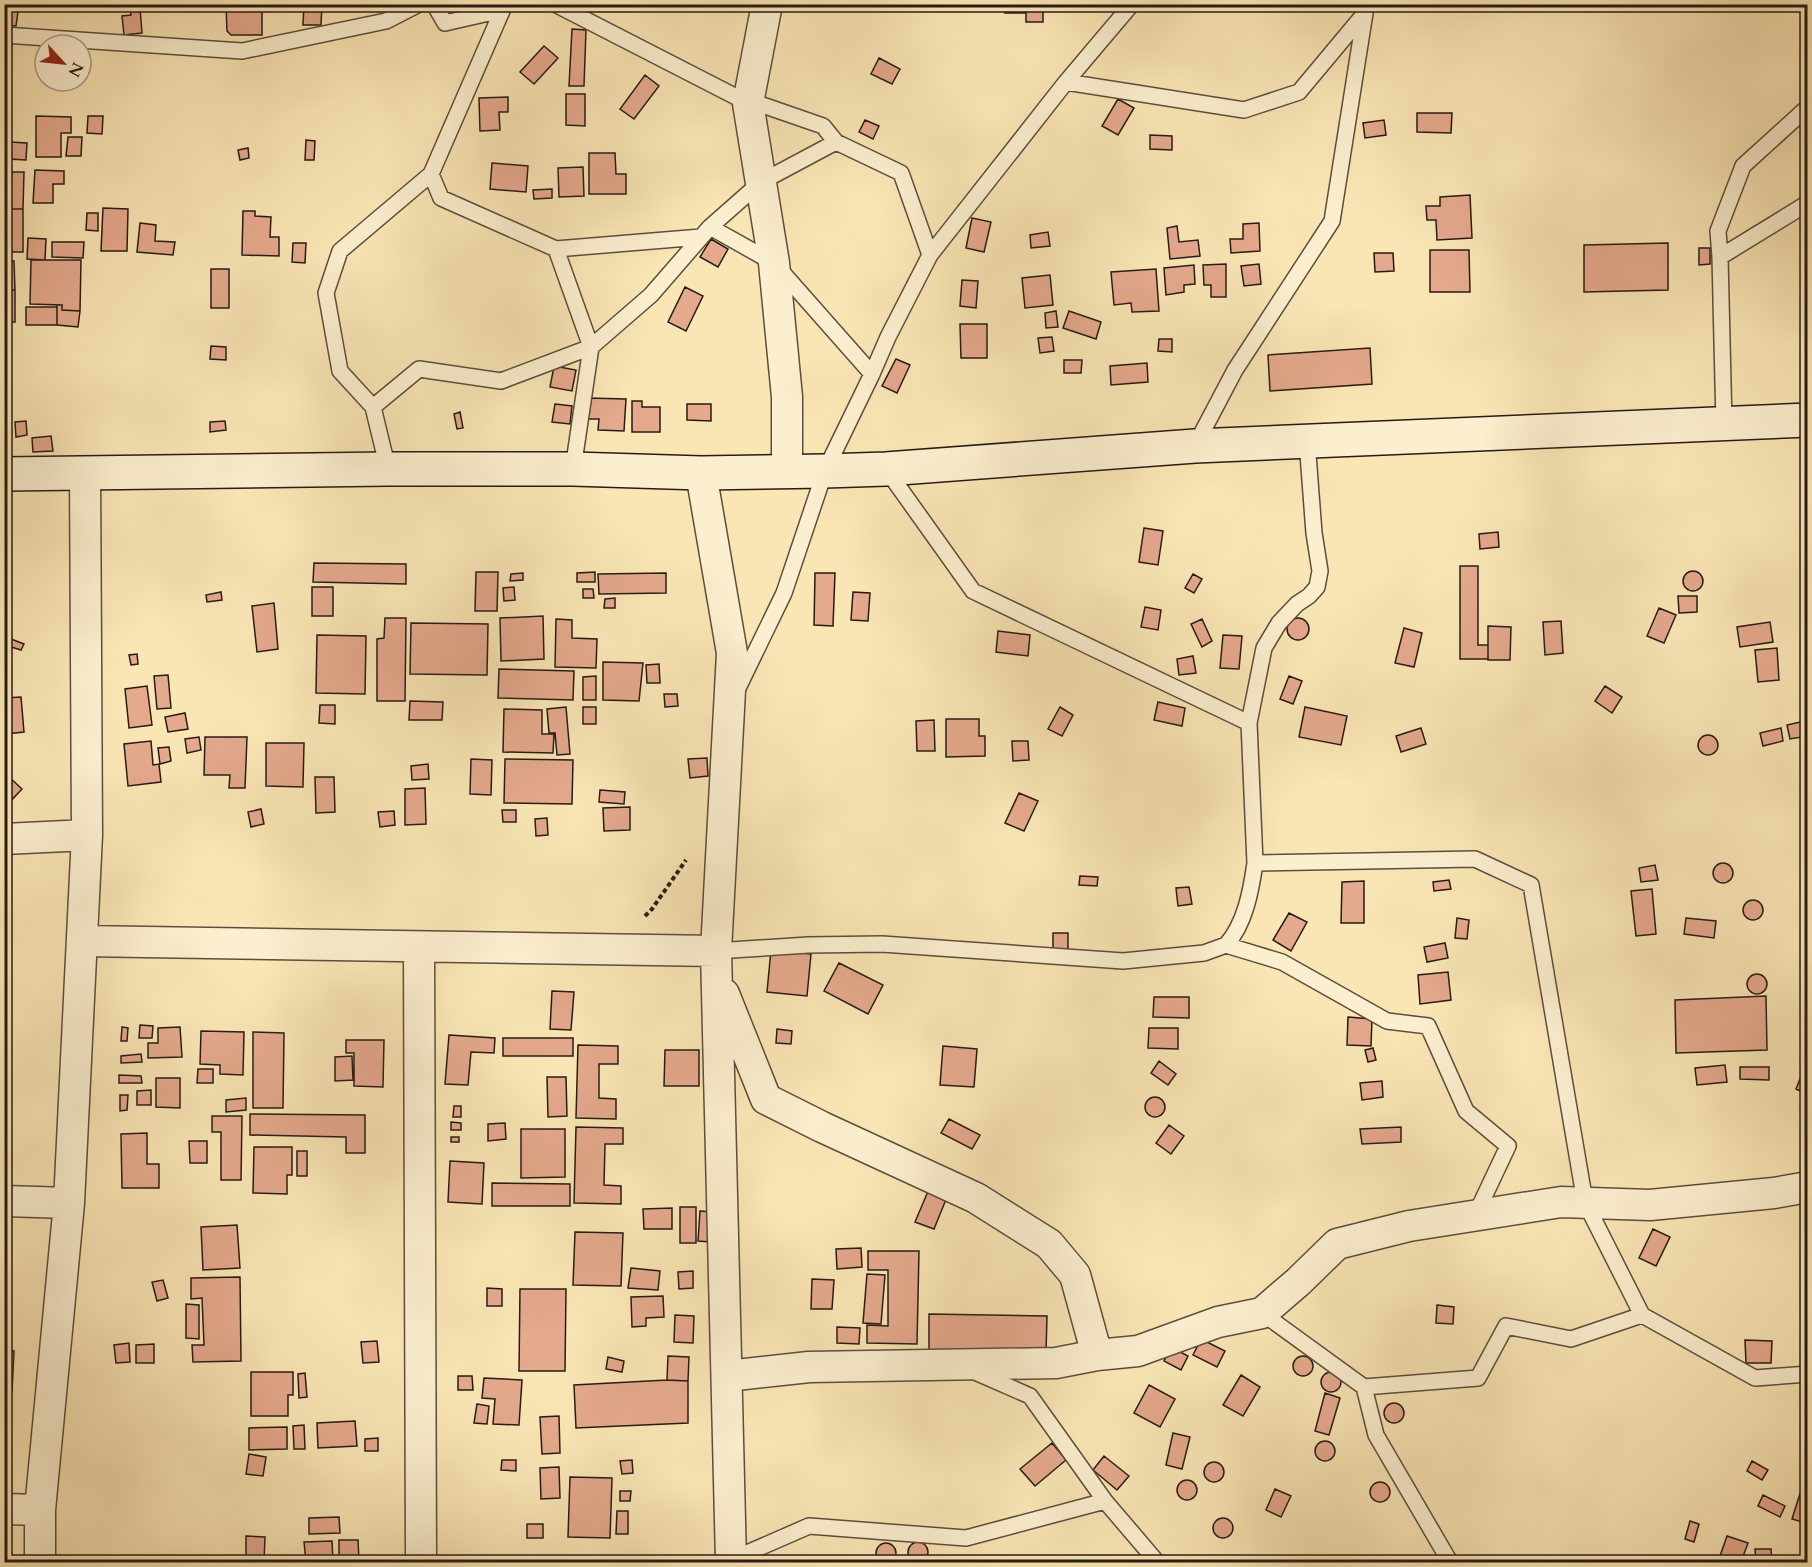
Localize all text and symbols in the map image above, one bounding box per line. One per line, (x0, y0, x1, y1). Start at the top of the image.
north arrow (33, 33, 93, 93)
text: N (62, 58, 88, 81)

